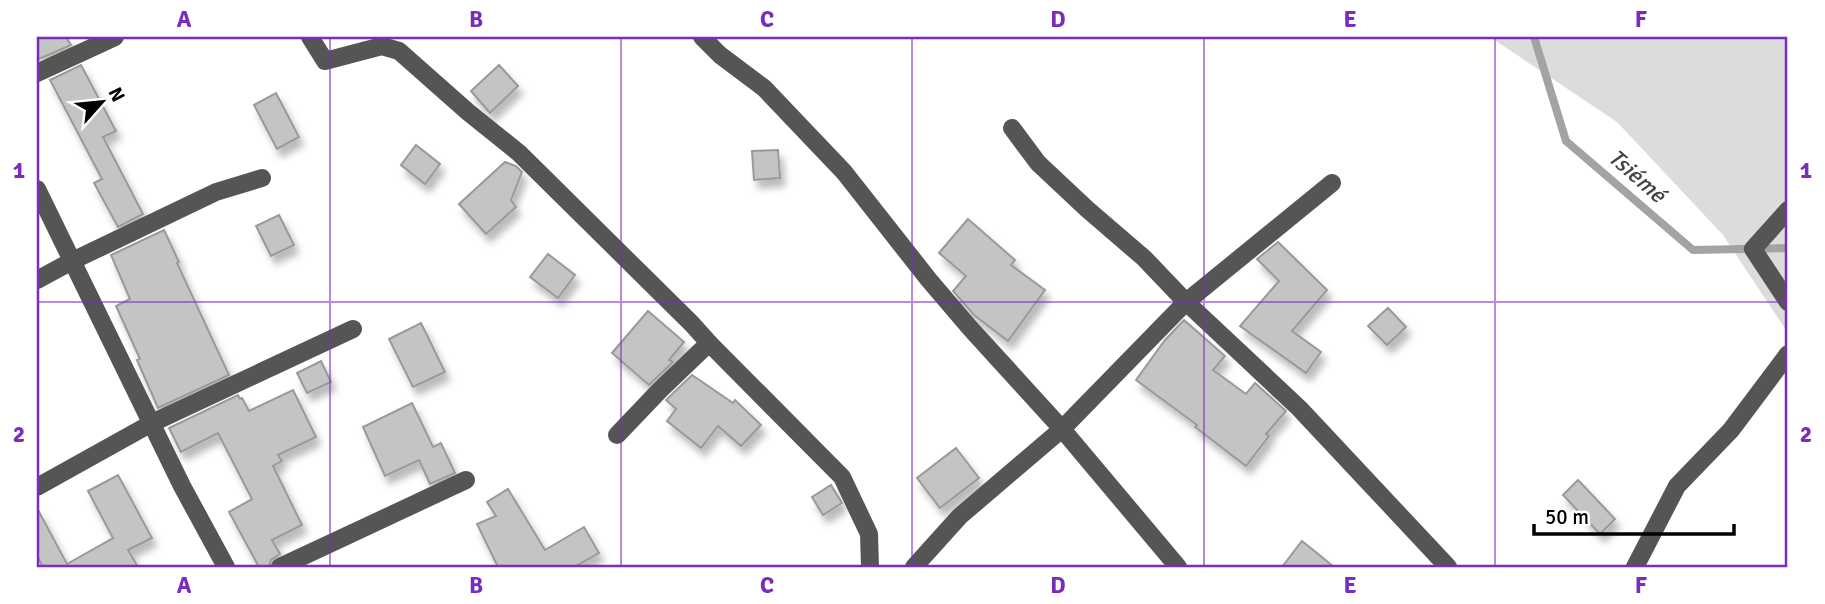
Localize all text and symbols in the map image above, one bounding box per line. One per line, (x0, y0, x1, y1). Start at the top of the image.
text: A (177, 5, 192, 34)
text: B (469, 5, 483, 34)
text: C (760, 5, 774, 34)
text: D (1050, 5, 1066, 34)
text: E (1343, 5, 1357, 34)
text: F (1635, 5, 1647, 34)
north arrow (66, 66, 136, 136)
text: N (103, 83, 130, 106)
water label: Tsiémé (1602, 143, 1673, 210)
text: 1 (13, 156, 25, 185)
text: 1 (1800, 156, 1812, 185)
text: 2 (13, 420, 25, 449)
text: 2 (1800, 420, 1812, 449)
scale bar (1534, 492, 1734, 536)
text: 50 m (1545, 504, 1589, 530)
text: A (177, 571, 192, 600)
text: B (469, 571, 483, 600)
text: C (760, 571, 774, 600)
text: D (1050, 571, 1066, 600)
text: E (1343, 571, 1357, 600)
text: F (1635, 571, 1647, 600)

